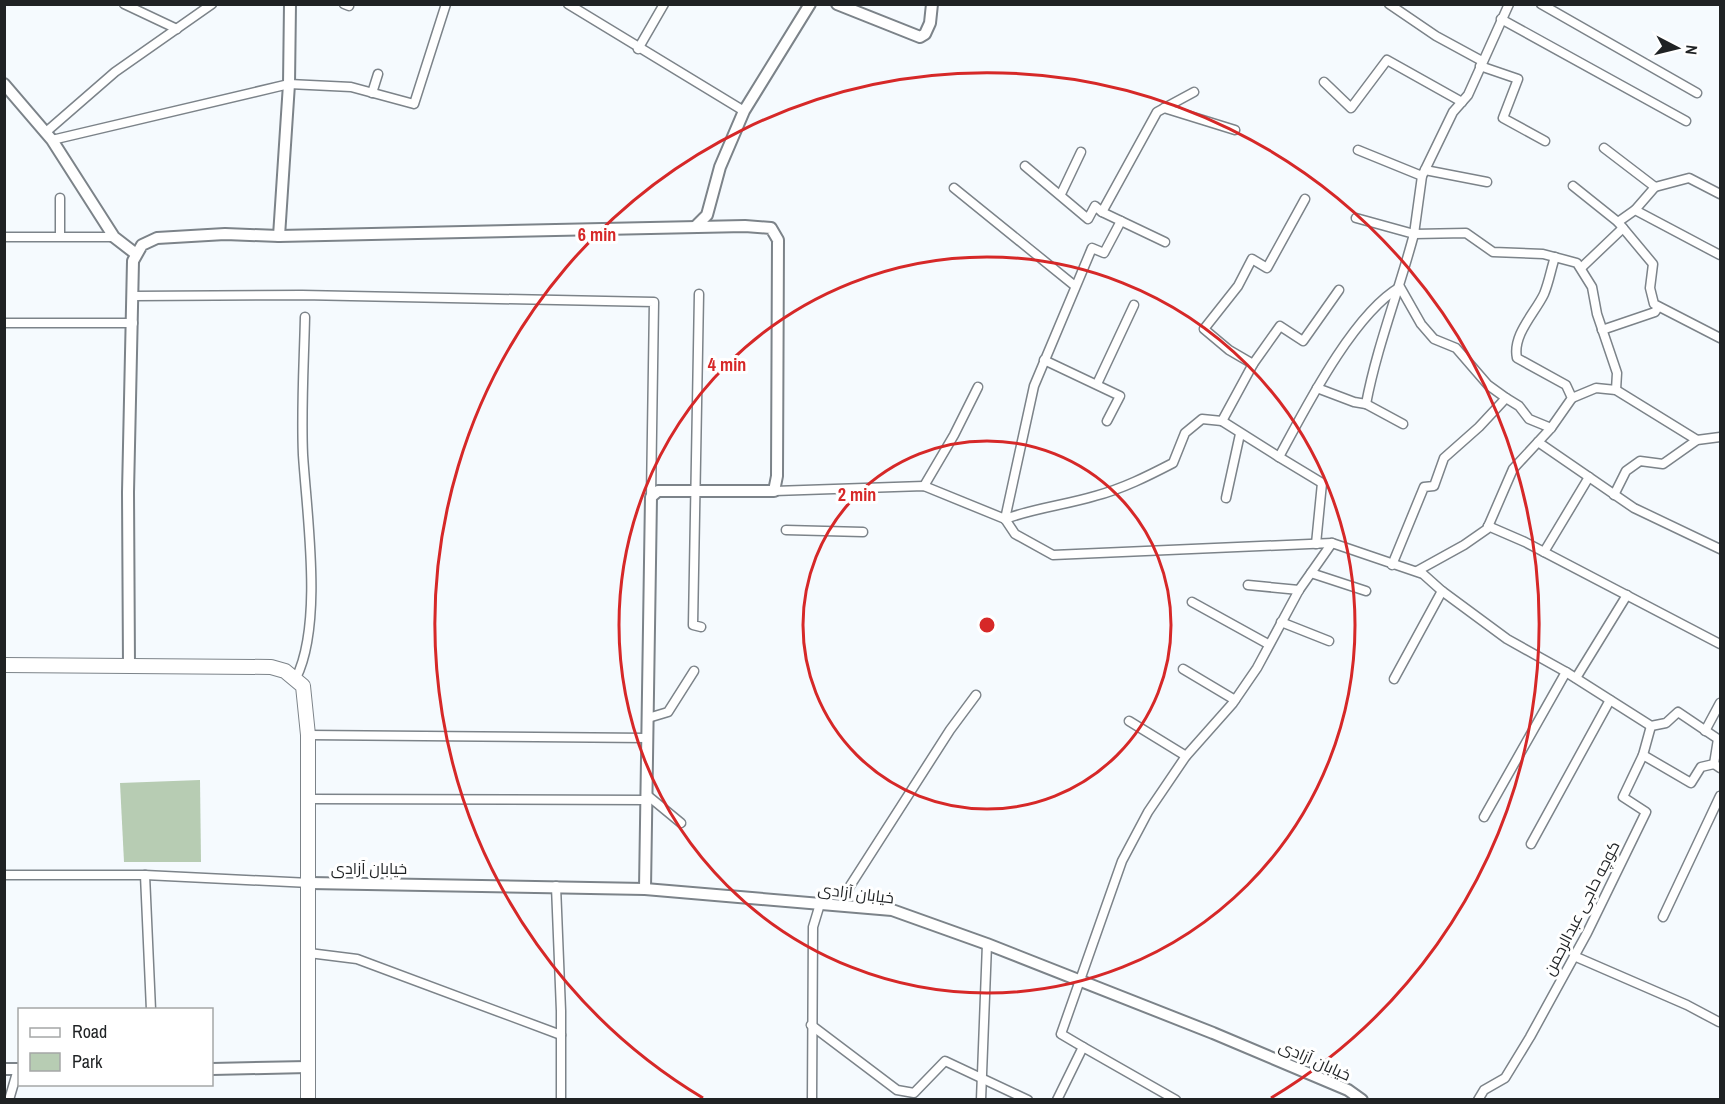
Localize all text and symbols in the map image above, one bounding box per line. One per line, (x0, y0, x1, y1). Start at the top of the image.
north arrow (1647, 18, 1707, 78)
text: N (1680, 44, 1703, 56)
text: 6 min (578, 222, 616, 247)
text: 4 min (708, 352, 746, 377)
text: 2 min (838, 482, 876, 507)
centre of rings (977, 615, 997, 635)
street label: کوچه حاجی عبدالرحمن (1538, 837, 1625, 980)
street label: خیابان آزادی (331, 857, 407, 879)
street label: خیابان آزادی (817, 877, 895, 909)
legend (18, 1008, 213, 1086)
text: Road (72, 1019, 107, 1044)
street label: خیابان آزادی (1276, 1034, 1354, 1086)
text: Park (72, 1049, 103, 1074)

